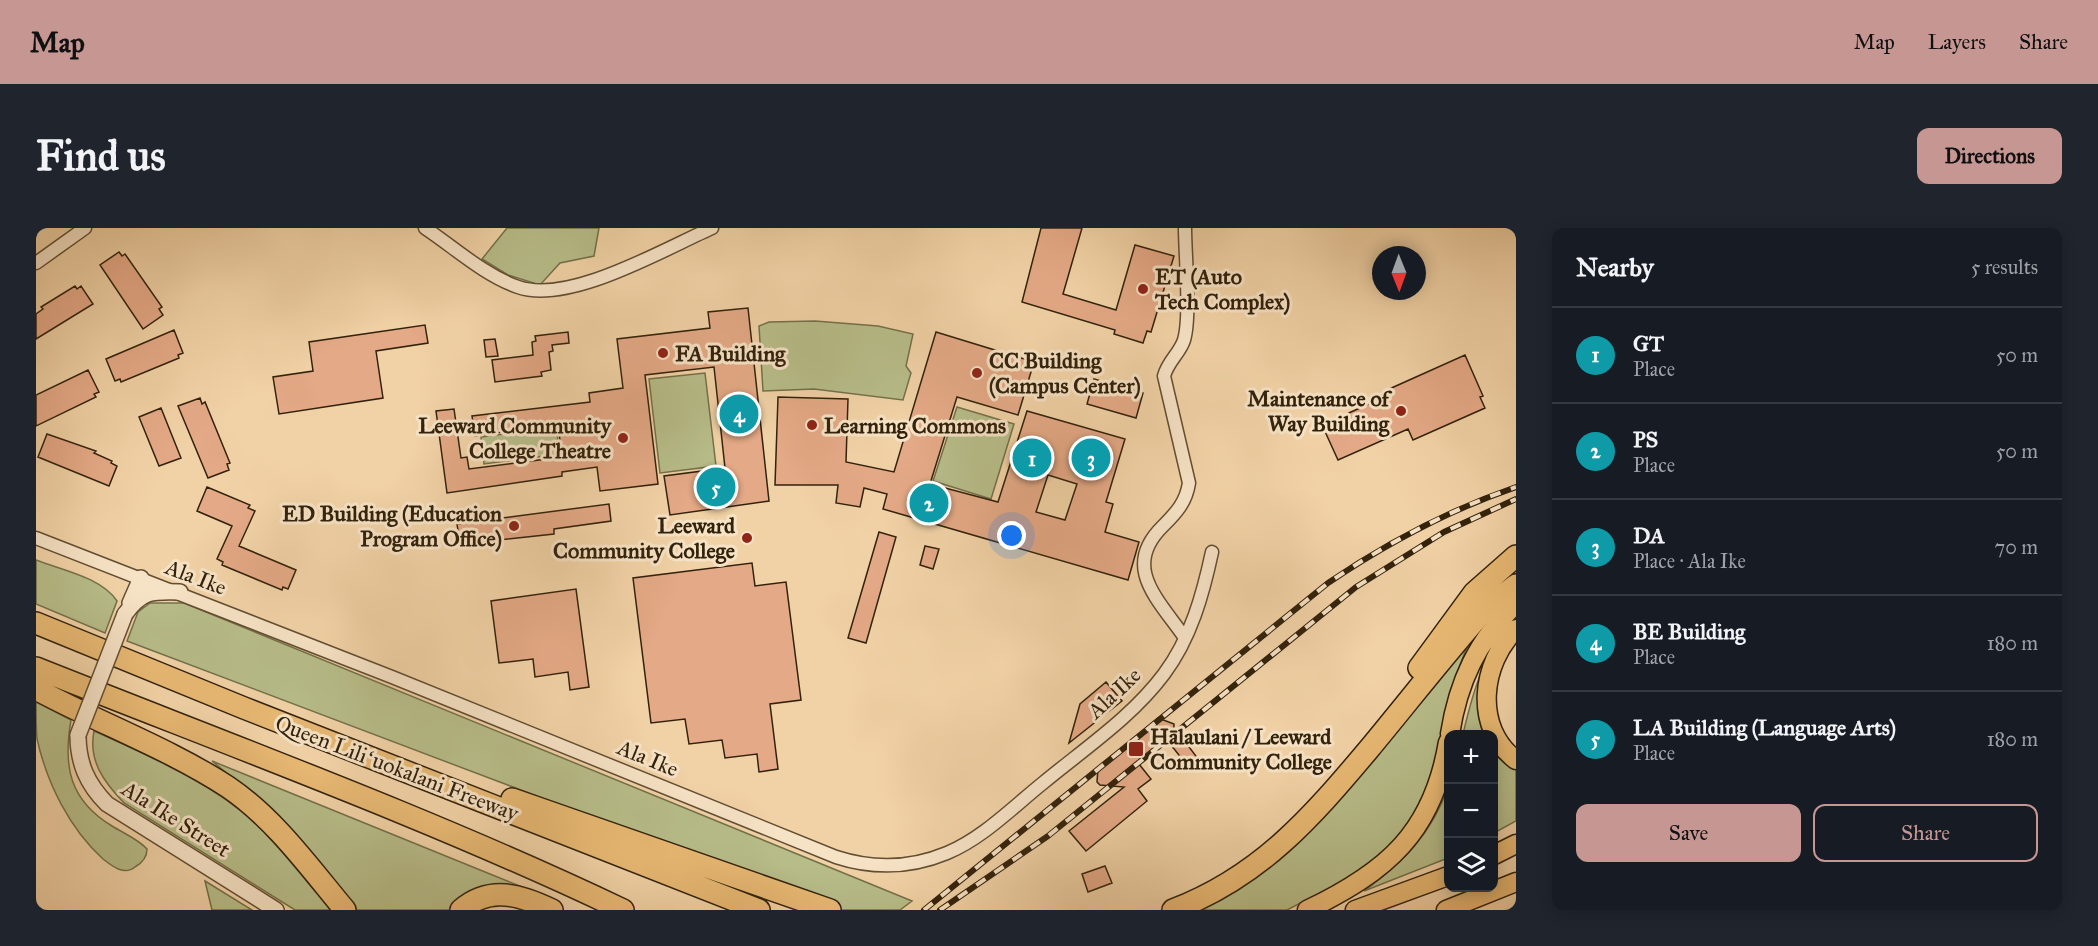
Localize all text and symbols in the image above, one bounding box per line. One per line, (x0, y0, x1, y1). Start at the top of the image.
text: Map (30, 25, 85, 60)
text: Map (1854, 29, 1895, 55)
text: Layers (1928, 29, 1986, 55)
text: Share (2019, 29, 2068, 55)
button: Directions (1917, 128, 2062, 184)
text: Find us (36, 130, 166, 182)
north arrow (1372, 246, 1426, 300)
text: Nearby (1576, 251, 1654, 283)
text: 5 results (1971, 255, 2038, 279)
place label: ET (Auto Tech Complex) (1154, 263, 1290, 315)
marker: ET (Auto Tech Complex) (1136, 282, 1150, 296)
text: GT (1633, 330, 1664, 357)
place label: FA Building (675, 340, 786, 367)
text: 1 (1592, 343, 1599, 367)
text: 50 m (1996, 343, 2038, 367)
marker: FA Building (656, 346, 670, 360)
place label: CC Building (Campus Center) (989, 347, 1141, 399)
text: Place (1633, 357, 1675, 381)
marker: CC Building (Campus Center) (970, 366, 984, 380)
place label: Maintenance of Way Building (1247, 385, 1393, 437)
pin: 4 (720, 392, 758, 436)
marker: Maintenance of Way Building (1394, 404, 1408, 418)
place label: Leeward Community College Theatre (418, 412, 613, 464)
place label: Learning Commons (824, 412, 1006, 439)
marker: Learning Commons (805, 418, 819, 432)
text: PS (1633, 426, 1658, 453)
marker: Leeward Community College Theatre (616, 431, 630, 445)
pin: 1 (1012, 436, 1052, 480)
pin: 3 (1072, 436, 1110, 480)
text: 2 (1591, 439, 1600, 463)
text: 50 m (1996, 439, 2038, 463)
text: Place (1633, 453, 1675, 477)
pin: 5 (696, 464, 736, 510)
pin: 2 (910, 480, 948, 526)
place label: ED Building (Education Program Office) (282, 500, 502, 552)
place label: Leeward Community College (553, 512, 736, 564)
marker: ED Building (Education Program Office) (507, 519, 521, 533)
your location (997, 521, 1026, 550)
text: DA (1633, 522, 1665, 549)
marker: Leeward Community College (740, 531, 754, 545)
text: 3 (1592, 535, 1600, 559)
text: 70 m (1995, 535, 2038, 559)
text: Place · Ala Ike (1633, 549, 1746, 573)
street label: Ala Ike (161, 553, 230, 601)
text: BE Building (1633, 618, 1745, 645)
text: 4 (1590, 631, 1601, 655)
text: 180 m (1987, 631, 2038, 655)
text: Place (1633, 645, 1675, 669)
street label: Ala Ike (1081, 661, 1146, 725)
street label: Queen Liliʻuokalani Freeway (272, 709, 523, 827)
text: LA Building (Language Arts) (1633, 714, 1896, 741)
place label: Hālaulani / Leeward Community College (1150, 723, 1332, 775)
text: 5 (1591, 727, 1600, 751)
text: 180 m (1987, 727, 2038, 751)
map controls (1444, 730, 1498, 892)
button: + (1444, 730, 1498, 784)
street label: Ala Ike (613, 733, 682, 782)
marker: Hālaulani / Leeward Community College (1127, 740, 1145, 758)
text: Place (1633, 741, 1675, 765)
street label: Ala Ike Street (116, 774, 235, 863)
button: − (1444, 784, 1498, 838)
button: Save (1576, 804, 1801, 862)
button: Share (1813, 804, 2038, 862)
button: layers (1444, 838, 1498, 892)

